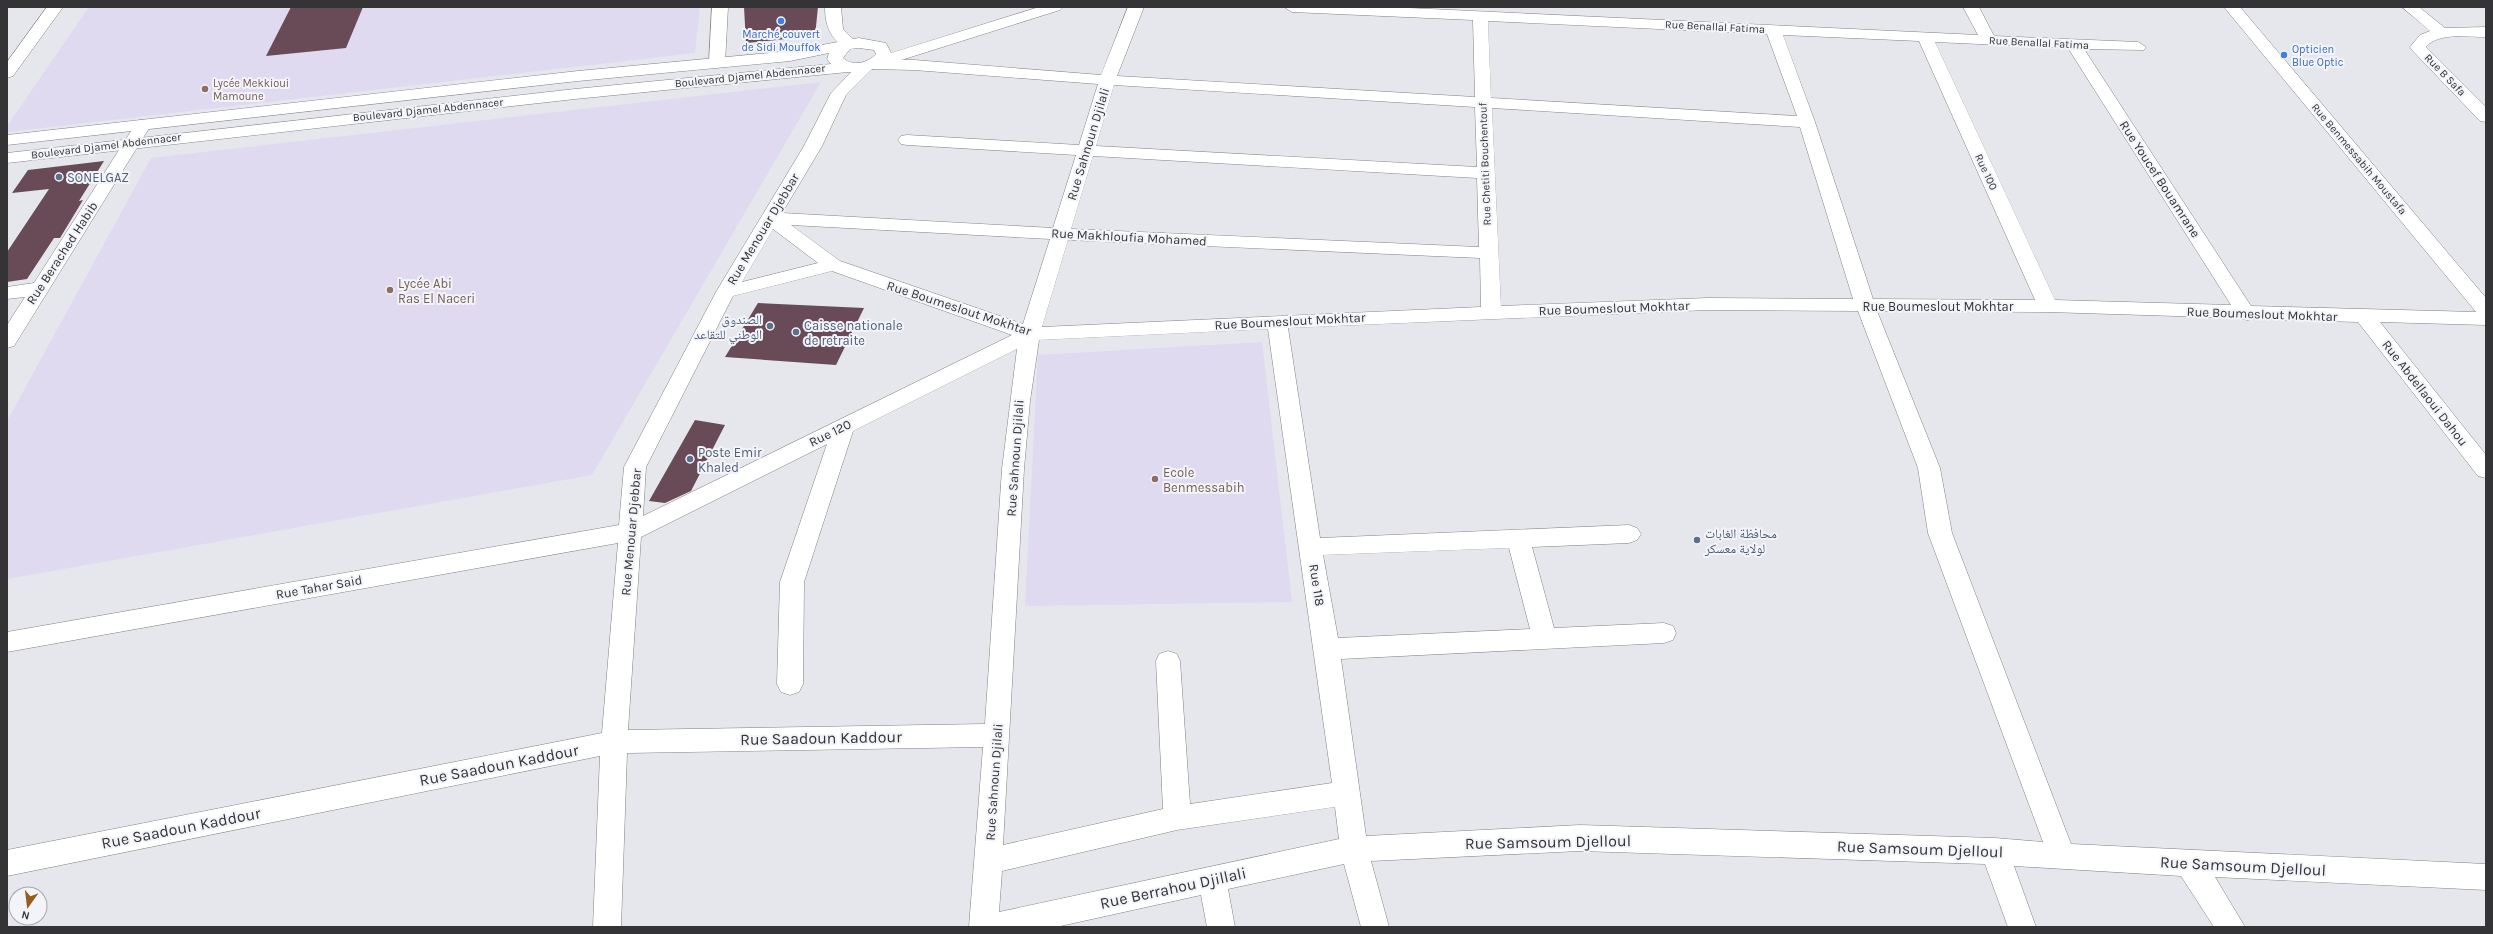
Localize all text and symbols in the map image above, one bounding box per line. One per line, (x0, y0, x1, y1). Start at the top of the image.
marker: Marché couvert de Sidi Mouffok (776, 16, 786, 26)
street label: Rue Benallal Fatima (1665, 18, 1765, 36)
place label: Marché couvert de Sidi Mouffok (742, 28, 820, 54)
street label: Rue Benallal Fatima (1989, 34, 2089, 52)
place label: Opticien Blue Optic (2292, 43, 2344, 69)
marker: Opticien Blue Optic (2279, 50, 2289, 60)
street label: Rue B Safa (2422, 51, 2468, 99)
street label: Boulevard Djamel Abdennacer (674, 62, 826, 90)
place label: Lycée Mekkioui Mamoune (213, 77, 289, 103)
marker: Lycée Mekkioui Mamoune (200, 84, 210, 94)
street label: Rue Sahnoun Djilali (1064, 86, 1112, 202)
street label: Boulevard Djamel Abdennacer (352, 96, 504, 124)
street label: Rue Benmessabih Moustafa (2309, 101, 2409, 217)
street label: Rue Chetiti Bouchentouf (1476, 102, 1494, 226)
street label: Rue Youcef Bouamrane (2117, 118, 2204, 241)
street label: Boulevard Djamel Abdennacer (30, 130, 182, 162)
street label: Rue 100 (1972, 152, 2000, 192)
place label: SONELGAZ (67, 170, 129, 185)
street label: Rue Menouar Djebbar (724, 170, 802, 288)
marker: SONELGAZ (54, 172, 64, 182)
street label: Rue Berached Habib (23, 199, 101, 307)
street label: Rue Makhloufia Mohamed (1051, 225, 1207, 249)
place label: Lycée Abi Ras El Naceri (398, 276, 475, 306)
street label: Rue Boumeslout Mokhtar (885, 278, 1033, 339)
marker: Lycée Abi Ras El Naceri (385, 285, 395, 295)
street label: Rue Boumeslout Mokhtar (1538, 298, 1690, 318)
street label: Rue Boumeslout Mokhtar (1863, 299, 2014, 314)
street label: Rue Boumeslout Mokhtar (2186, 304, 2338, 324)
street label: Rue Boumeslout Mokhtar (1214, 310, 1366, 332)
place label: الصندوق الوطني للتقاعد (694, 312, 762, 345)
place label: Caisse nationale de retraite (804, 318, 903, 348)
marker: الصندوق الوطني للتقاعد (765, 321, 775, 331)
marker: Caisse nationale de retraite (791, 327, 801, 337)
street label: Rue Abdellaoui Dahou (2379, 337, 2471, 449)
street label: Rue Sahnoun Djilali (1003, 399, 1027, 517)
street label: Rue 120 (806, 416, 854, 450)
place label: Poste Emir Khaled (698, 445, 762, 475)
marker: Poste Emir Khaled (685, 454, 695, 464)
place label: Ecole Benmessabih (1163, 465, 1245, 495)
street label: Rue Menouar Djebbar (618, 467, 644, 596)
marker: Ecole Benmessabih (1150, 474, 1160, 484)
place label: محافظة الغابات لولاية معسكر (1704, 526, 1777, 557)
marker: محافظة الغابات لولاية معسكر (1692, 535, 1702, 545)
street label: Rue 118 (1306, 563, 1328, 607)
street label: Rue Tahar Said (275, 572, 363, 602)
street label: Rue Sahnoun Djilali (982, 723, 1006, 841)
street label: Rue Saadoun Kaddour (740, 727, 902, 749)
street label: Rue Saadoun Kaddour (418, 740, 580, 790)
street label: Rue Saadoun Kaddour (100, 803, 262, 853)
street label: Rue Samsoum Djelloul (1465, 831, 1631, 853)
street label: Rue Samsoum Djelloul (1837, 837, 2003, 861)
street label: Rue Samsoum Djelloul (2159, 852, 2327, 880)
street label: Rue Berrahou Djillali (1098, 863, 1248, 913)
north arrow (8, 886, 48, 926)
text: N (20, 908, 31, 922)

